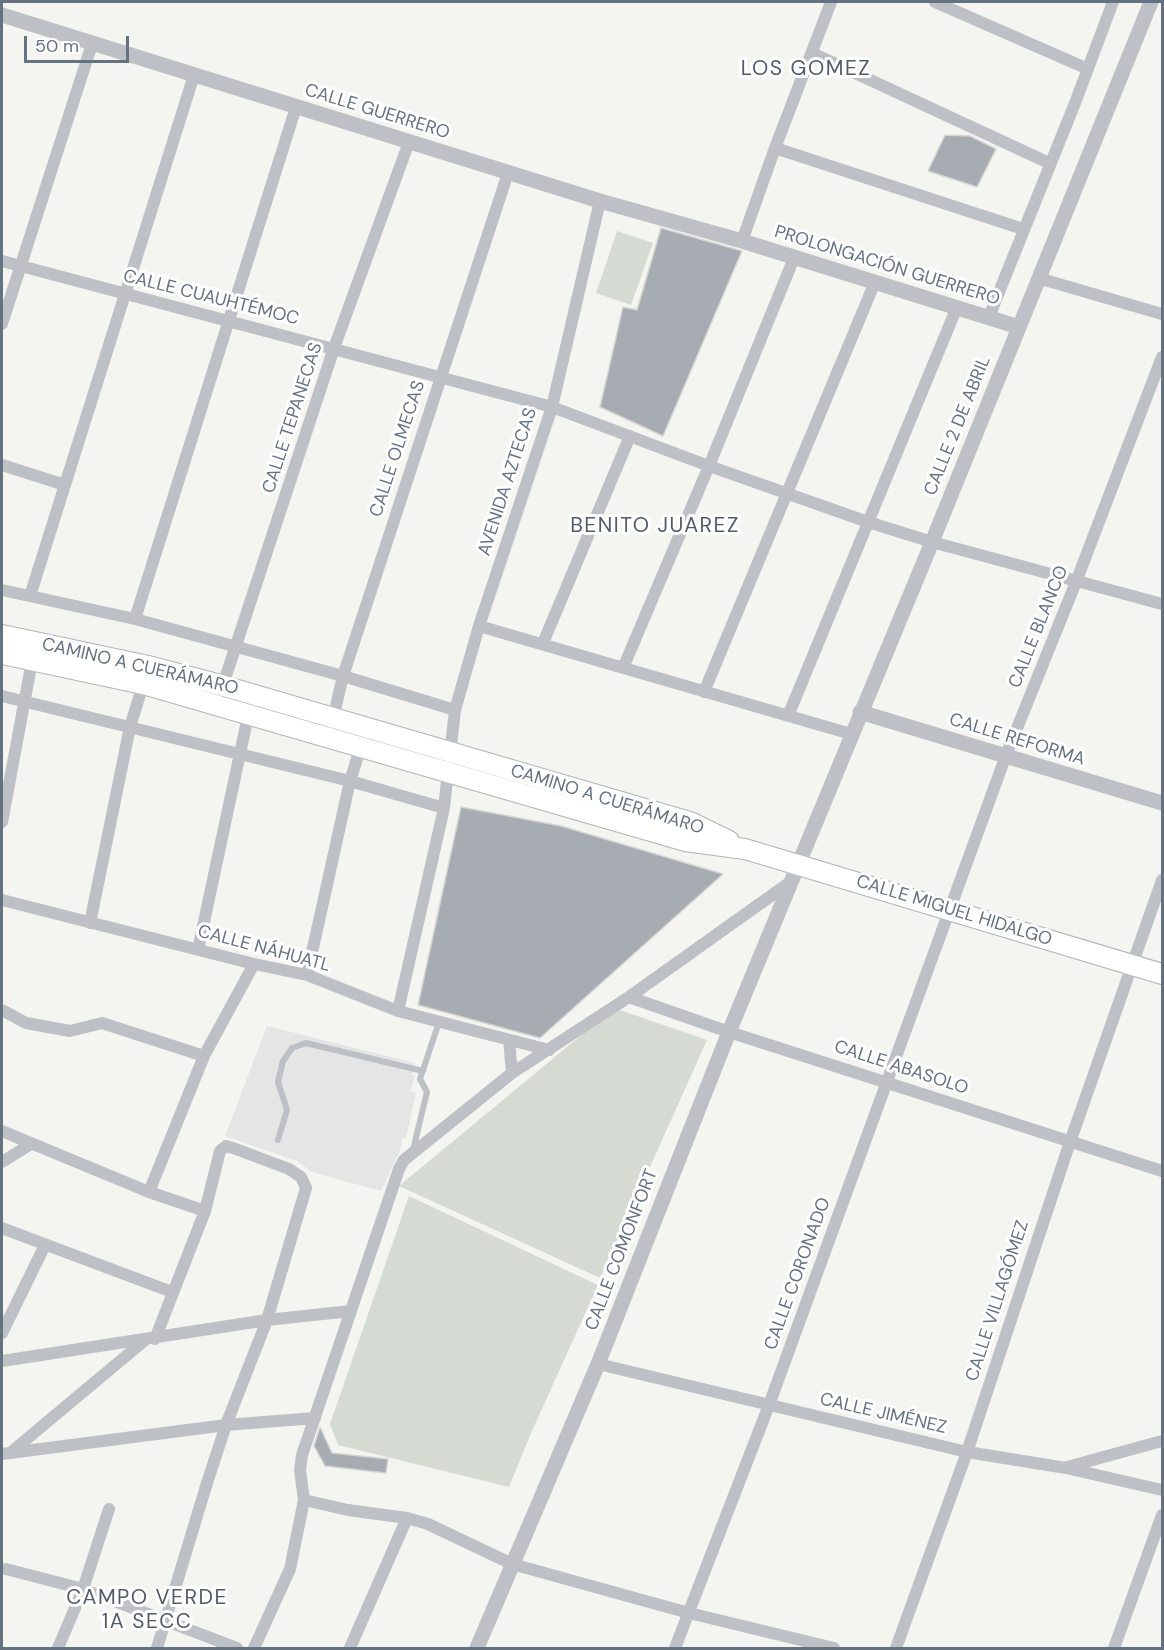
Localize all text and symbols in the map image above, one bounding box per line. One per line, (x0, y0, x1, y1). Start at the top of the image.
scale bar (27, 24, 132, 62)
text: 50 m (35, 34, 79, 58)
district label: LOS GOMEZ (741, 56, 871, 82)
street label: CALLE GUERRERO (302, 80, 452, 144)
street label: PROLONGACIÓN GUERRERO (772, 221, 1002, 311)
street label: CALLE CUAUHTÉMOC (121, 266, 301, 330)
street label: CALLE TEPANECAS (258, 340, 328, 496)
street label: CALLE 2 DE ABRIL (920, 353, 996, 499)
street label: CALLE OLMECAS (366, 378, 430, 520)
street label: AVENIDA AZTECAS (474, 405, 542, 559)
district label: BENITO JUAREZ (570, 513, 740, 539)
street label: CALLE BLANCO (1005, 563, 1073, 691)
street label: CAMINO A CUERÁMARO (40, 634, 240, 700)
street label: CALLE REFORMA (947, 709, 1087, 771)
street label: CAMINO A CUERÁMARO (508, 760, 706, 840)
street label: CALLE MIGUEL HIDALGO (854, 871, 1054, 951)
street label: CALLE NÁHUATL (195, 921, 333, 977)
street label: CALLE ABASOLO (831, 1036, 971, 1100)
street label: CALLE COMONFORT (581, 1166, 663, 1334)
street label: CALLE CORONADO (760, 1195, 836, 1353)
street label: CALLE VILLAGÓMEZ (962, 1218, 1034, 1384)
street label: CALLE JIMÉNEZ (818, 1389, 948, 1439)
district label: CAMPO VERDE 1A SECC (66, 1585, 228, 1635)

